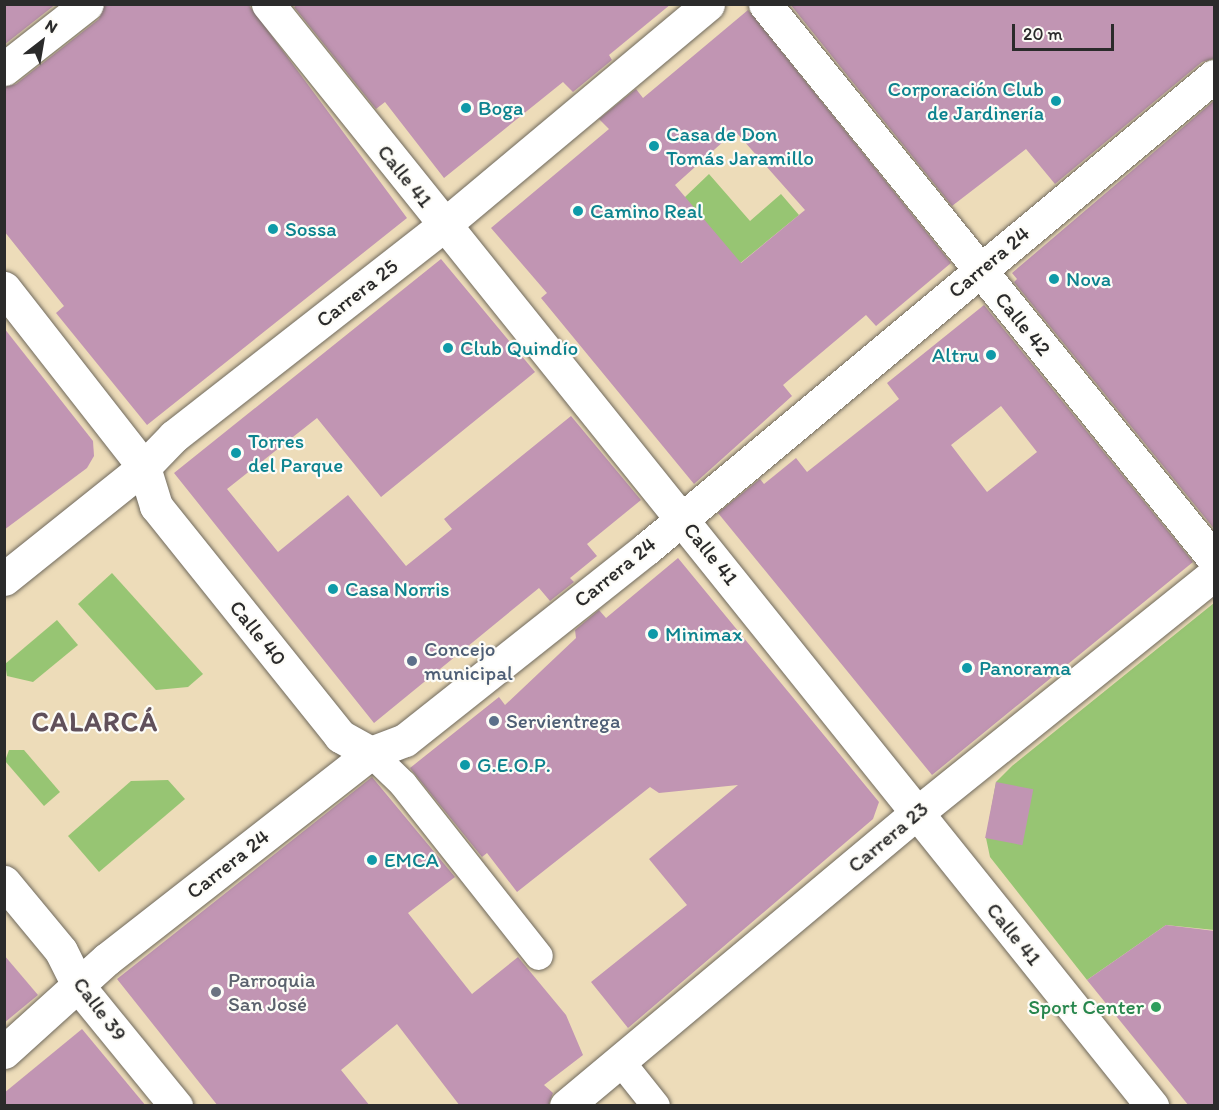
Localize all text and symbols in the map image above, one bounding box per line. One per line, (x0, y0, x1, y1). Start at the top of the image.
north arrow (12, 12, 72, 72)
scale bar (1015, 12, 1117, 50)
text: N (42, 15, 61, 37)
text: 20 m (1023, 23, 1063, 45)
place label: Corporación Club de Jardinería (887, 76, 1044, 126)
marker: Corporación Club de Jardinería (1049, 94, 1063, 108)
place label: Boga (478, 95, 523, 121)
marker: Boga (459, 101, 473, 115)
place label: Casa de Don Tomás Jaramillo (666, 121, 813, 171)
marker: Casa de Don Tomás Jaramillo (647, 139, 661, 153)
street label: Calle 41 (372, 140, 438, 212)
place label: Camino Real (590, 198, 703, 224)
marker: Camino Real (571, 204, 585, 218)
place label: Sossa (285, 216, 337, 242)
street label: Carrera 24 (943, 221, 1035, 303)
marker: Sossa (266, 222, 280, 236)
street label: Carrera 25 (311, 253, 403, 333)
place label: Nova (1066, 266, 1111, 292)
marker: Nova (1047, 272, 1061, 286)
street label: Calle 42 (990, 287, 1056, 361)
place label: Club Quindío (460, 335, 578, 361)
marker: Club Quindío (441, 341, 455, 355)
place label: Altru (932, 342, 979, 368)
marker: Altru (984, 348, 998, 362)
place label: Torres del Parque (248, 428, 343, 478)
marker: Torres del Parque (229, 446, 243, 460)
street label: Calle 41 (678, 518, 744, 590)
street label: Carrera 24 (569, 531, 661, 613)
place label: Casa Norris (345, 576, 450, 602)
marker: Casa Norris (326, 582, 340, 596)
street label: Calle 40 (224, 595, 292, 671)
place label: Minimax (665, 621, 742, 647)
marker: Minimax (646, 627, 660, 641)
place label: Concejo municipal (424, 636, 513, 686)
marker: Concejo municipal (405, 654, 419, 668)
place label: Panorama (979, 655, 1071, 681)
marker: Panorama (960, 661, 974, 675)
district label: CALARCÁ (31, 706, 159, 738)
place label: Servientrega (506, 708, 620, 734)
marker: Servientrega (487, 714, 501, 728)
place label: G.E.O.P. (477, 752, 551, 778)
marker: G.E.O.P. (458, 758, 472, 772)
street label: Carrera 23 (843, 796, 933, 878)
street label: Carrera 24 (182, 824, 274, 904)
place label: EMCA (384, 847, 439, 873)
marker: EMCA (365, 853, 379, 867)
street label: Calle 41 (981, 898, 1047, 970)
place label: Parroquia San José (228, 967, 315, 1017)
street label: Calle 39 (68, 972, 132, 1046)
marker: Parroquia San José (209, 985, 223, 999)
place label: Sport Center (1028, 994, 1144, 1020)
marker: Sport Center (1149, 1000, 1163, 1014)

